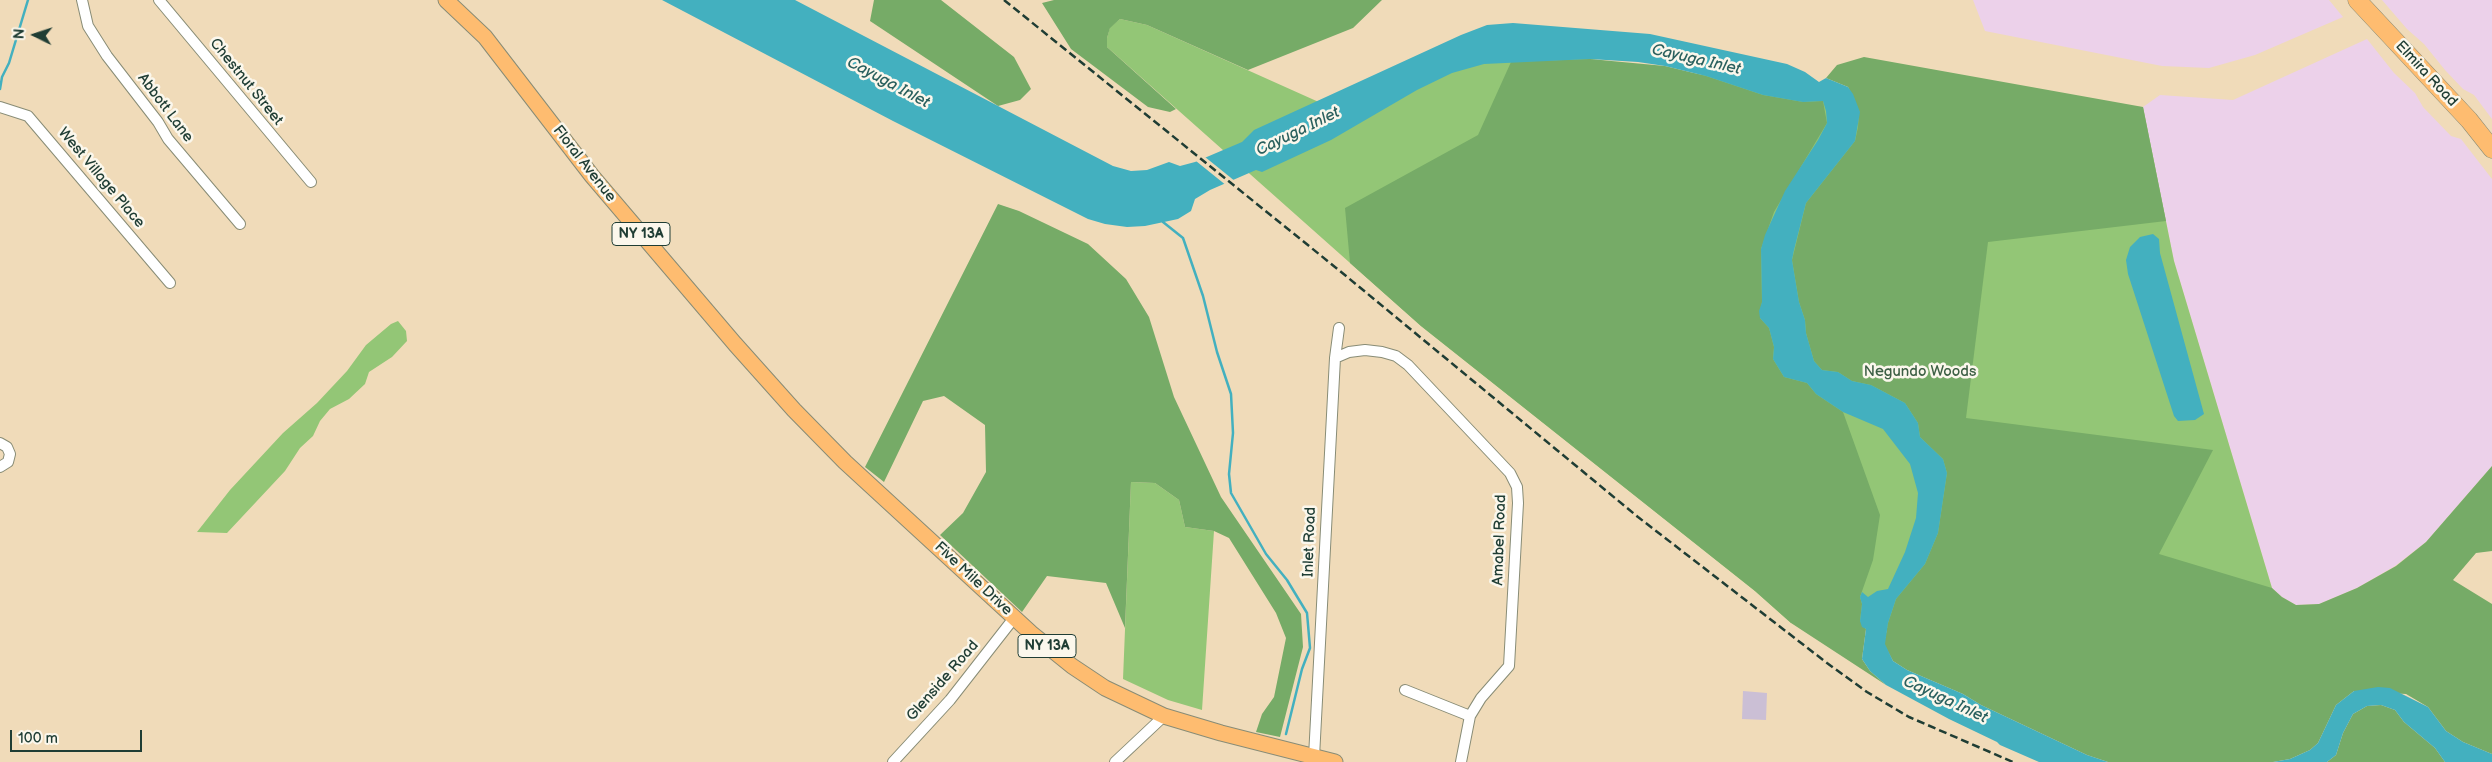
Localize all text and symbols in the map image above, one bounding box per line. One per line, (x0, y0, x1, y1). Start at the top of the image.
north arrow (10, 10, 60, 60)
text: N (11, 28, 28, 40)
street label: Chestnut Street (206, 35, 286, 129)
street label: Elmira Road (2391, 37, 2461, 111)
water label: Cayuga Inlet (1650, 40, 1742, 80)
water label: Cayuga Inlet (843, 53, 933, 113)
street label: Abbott Lane (133, 70, 197, 146)
water label: Cayuga Inlet (1253, 103, 1343, 161)
street label: Floral Avenue (549, 122, 619, 206)
street label: West Village Place (54, 124, 148, 232)
road number: NY 13A (612, 222, 670, 245)
park label: Negundo Woods (1864, 363, 1976, 381)
street label: Amabel Road (1489, 494, 1511, 586)
street label: Inlet Road (1300, 507, 1320, 577)
street label: Five Mile Drive (930, 538, 1016, 620)
road number: NY 13A (1018, 634, 1076, 658)
street label: Glenside Road (903, 637, 983, 725)
water label: Cayuga Inlet (1900, 672, 1990, 728)
scale bar (12, 720, 145, 752)
text: 100 m (18, 729, 58, 748)

